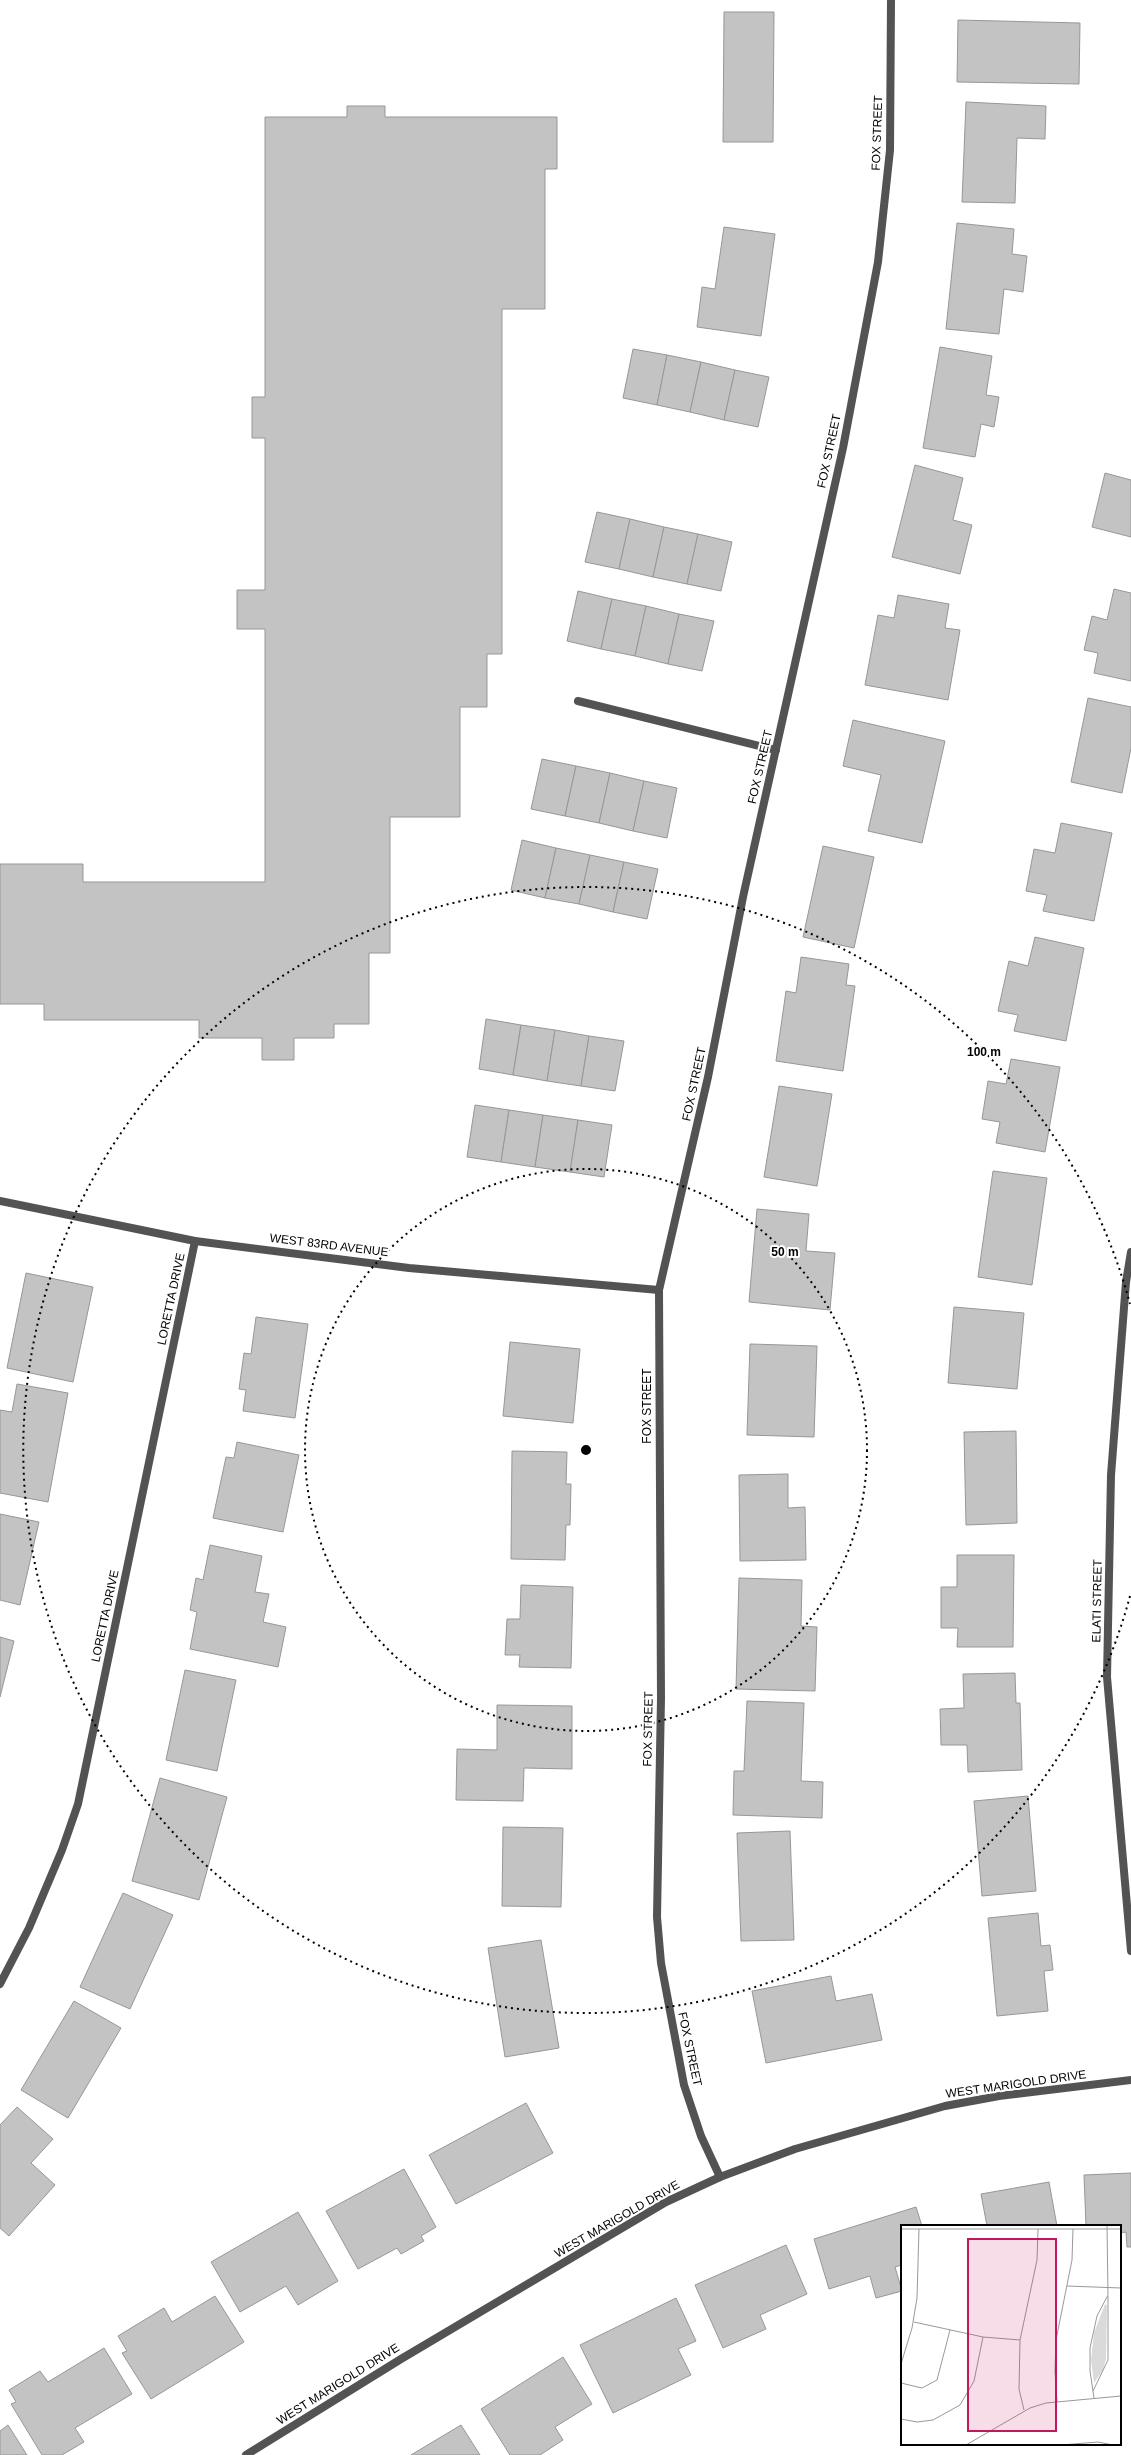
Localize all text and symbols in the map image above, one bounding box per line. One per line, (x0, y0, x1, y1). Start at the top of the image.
street label: FOX STREET (869, 94, 885, 171)
street label: FOX STREET (814, 412, 844, 489)
street label: FOX STREET (745, 728, 775, 805)
street label: FOX STREET (679, 1045, 709, 1122)
text: 100 m (967, 1045, 1001, 1059)
street label: WEST 83RD AVENUE (269, 1231, 389, 1259)
text: 50 m (771, 1245, 799, 1259)
street label: LORETTA DRIVE (154, 1252, 188, 1346)
street label: FOX STREET (640, 1368, 654, 1444)
centre of rings (579, 1443, 593, 1457)
street label: ELATI STREET (1089, 1559, 1105, 1643)
street label: LORETTA DRIVE (88, 1569, 122, 1663)
street label: FOX STREET (640, 1691, 656, 1767)
street label: FOX STREET (675, 2011, 705, 2088)
street label: WEST MARIGOLD DRIVE (945, 2067, 1087, 2101)
street label: WEST MARIGOLD DRIVE (552, 2177, 682, 2261)
inset map (901, 2225, 1121, 2445)
street label: WEST MARIGOLD DRIVE (274, 2340, 402, 2428)

